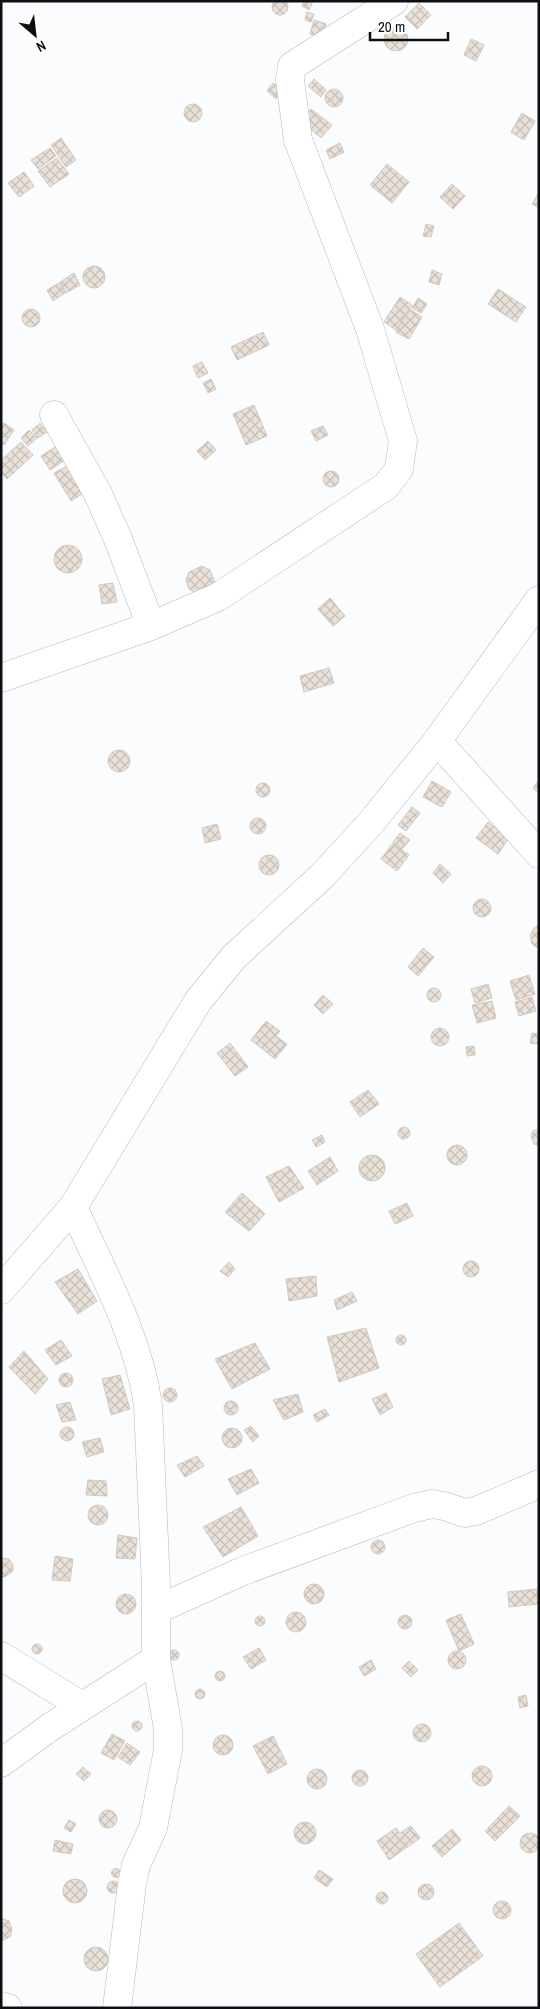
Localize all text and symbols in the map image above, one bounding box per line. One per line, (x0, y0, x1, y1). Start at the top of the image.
north arrow (10, 10, 60, 60)
scale bar (370, 10, 448, 42)
text: 20 m (378, 16, 405, 37)
text: N (33, 37, 49, 56)

